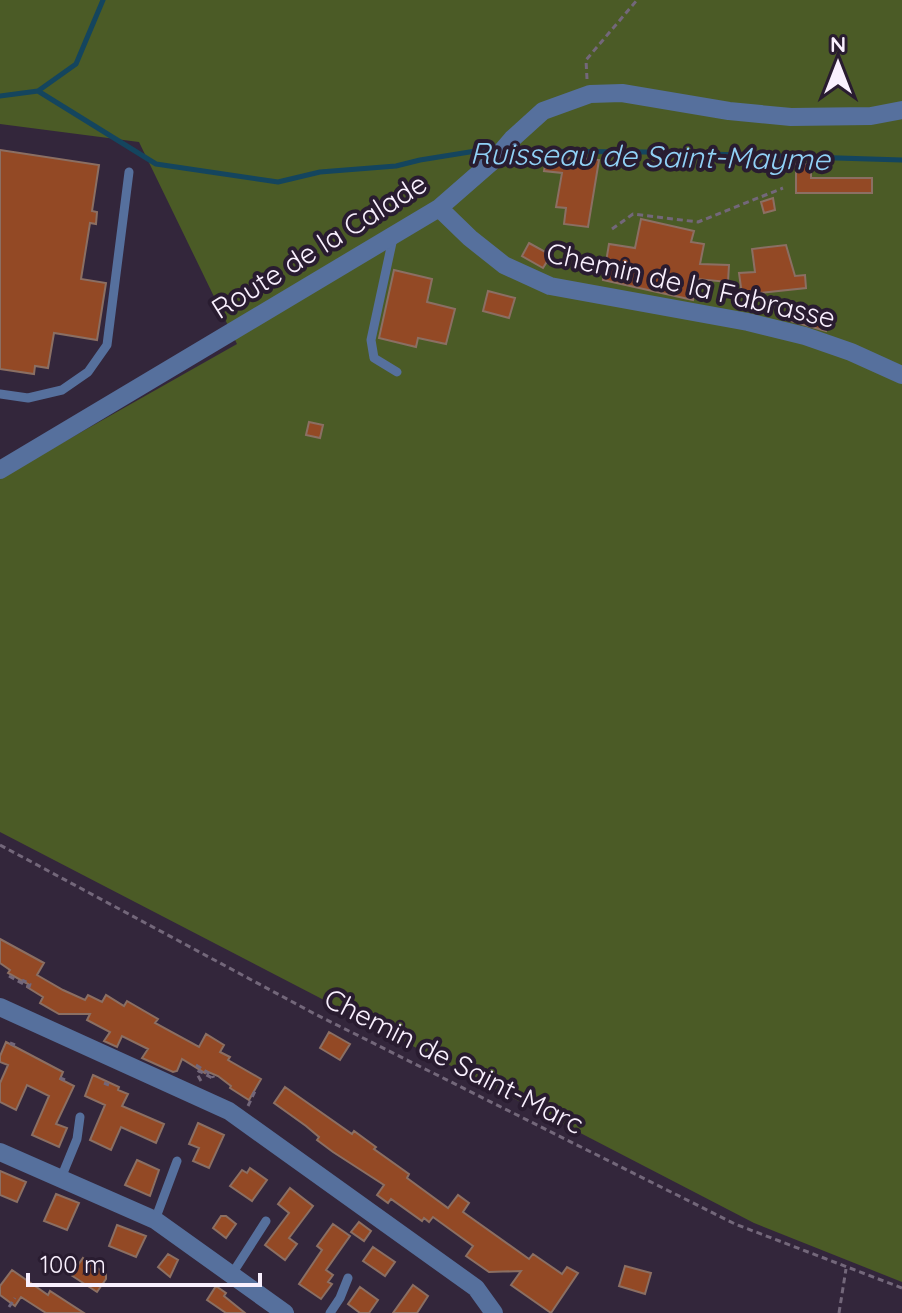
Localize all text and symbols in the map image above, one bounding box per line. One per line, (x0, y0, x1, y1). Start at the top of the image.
north arrow (798, 24, 878, 104)
text: N (830, 30, 846, 58)
water label: Ruisseau de Saint-Mayme (470, 134, 831, 178)
street label: Route de la Calade (205, 165, 433, 326)
street label: Chemin de la Fabrasse (543, 234, 839, 335)
street label: Chemin de Saint-Marc (319, 980, 590, 1141)
scale bar (28, 1237, 260, 1287)
text: 100 m (40, 1249, 106, 1279)

